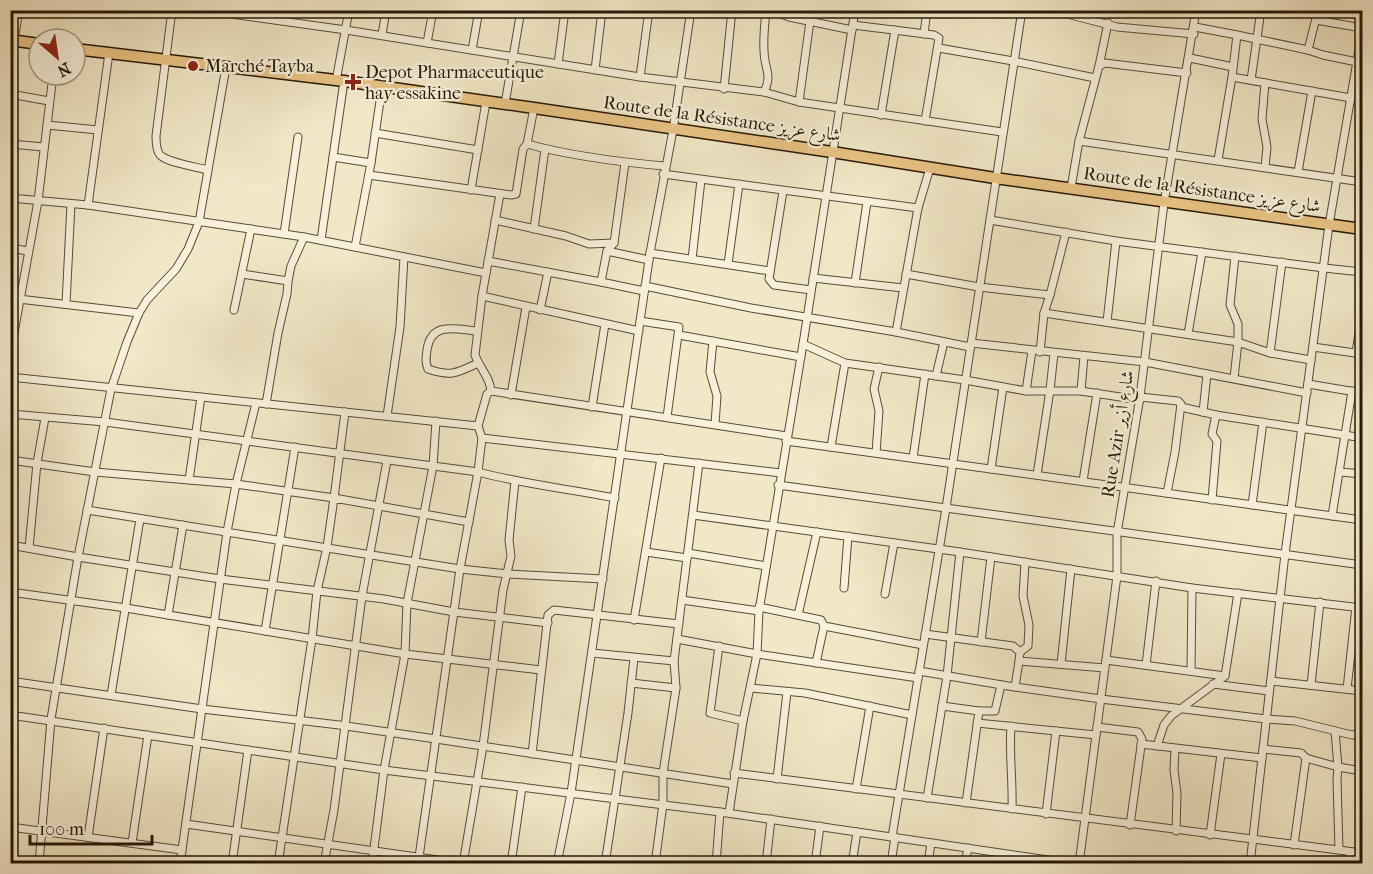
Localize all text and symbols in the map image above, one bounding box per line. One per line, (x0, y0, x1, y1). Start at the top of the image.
north arrow (27, 27, 87, 87)
place label: Marché Tayba (205, 56, 315, 77)
text: N (53, 58, 74, 81)
marker: Marché Tayba (186, 59, 200, 73)
place label: Depot Pharmaceutique hay essakine (365, 62, 544, 104)
marker: Depot Pharmaceutique hay essakine (346, 75, 360, 89)
street label: Route de la Résistance شارع عزيز (601, 92, 842, 150)
street label: Route de la Résistance شارع عزيز (1081, 163, 1322, 221)
street label: Rue Azir شارع أزير (1095, 368, 1142, 500)
scale bar (30, 808, 152, 846)
text: 100 m (39, 819, 84, 840)

